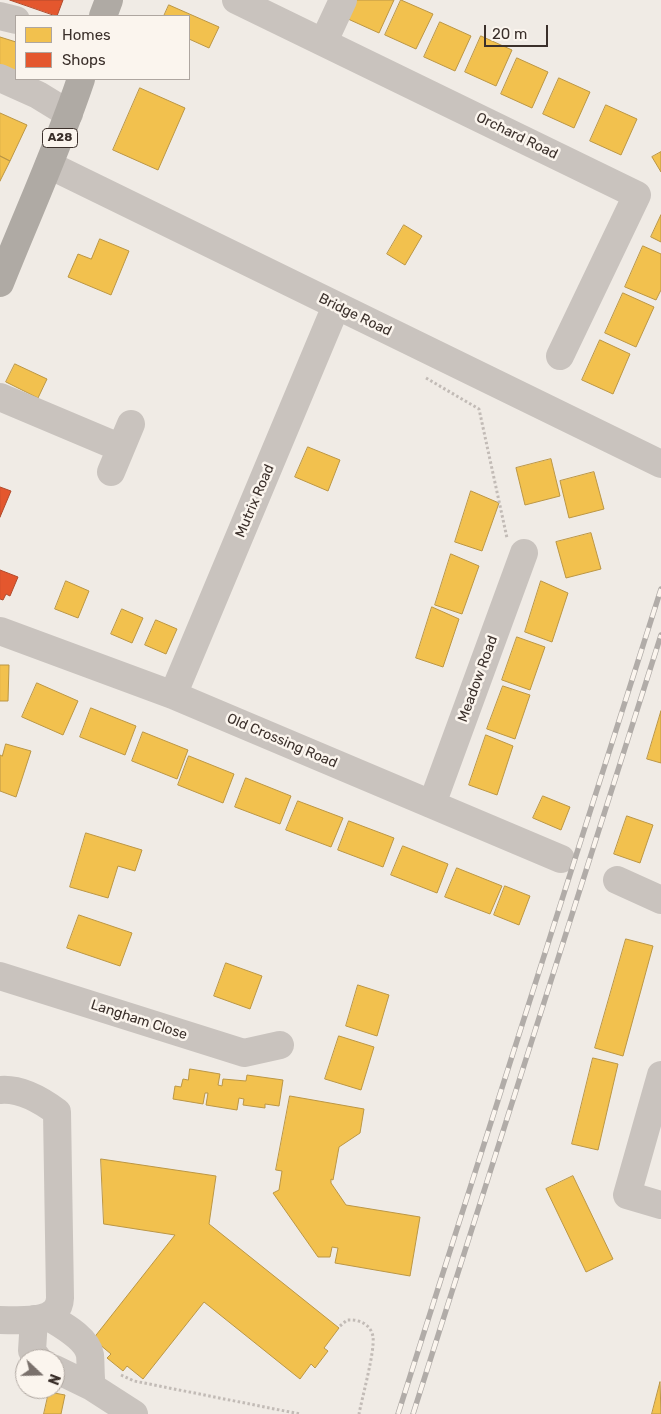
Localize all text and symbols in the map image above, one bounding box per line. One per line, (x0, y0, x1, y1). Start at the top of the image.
legend (15, 15, 190, 80)
scale bar (486, 15, 550, 47)
text: 20 m (492, 25, 527, 43)
text: Homes (62, 26, 111, 44)
text: Shops (62, 51, 106, 69)
street label: Orchard Road (473, 109, 561, 163)
road number: A28 (42, 128, 78, 148)
street label: Bridge Road (316, 290, 394, 340)
street label: Mutrix Road (232, 462, 278, 540)
street label: Meadow Road (455, 634, 501, 724)
street label: Old Crossing Road (224, 710, 340, 772)
street label: Langham Close (89, 997, 189, 1043)
north arrow (15, 1349, 65, 1399)
text: N (44, 1371, 63, 1387)

